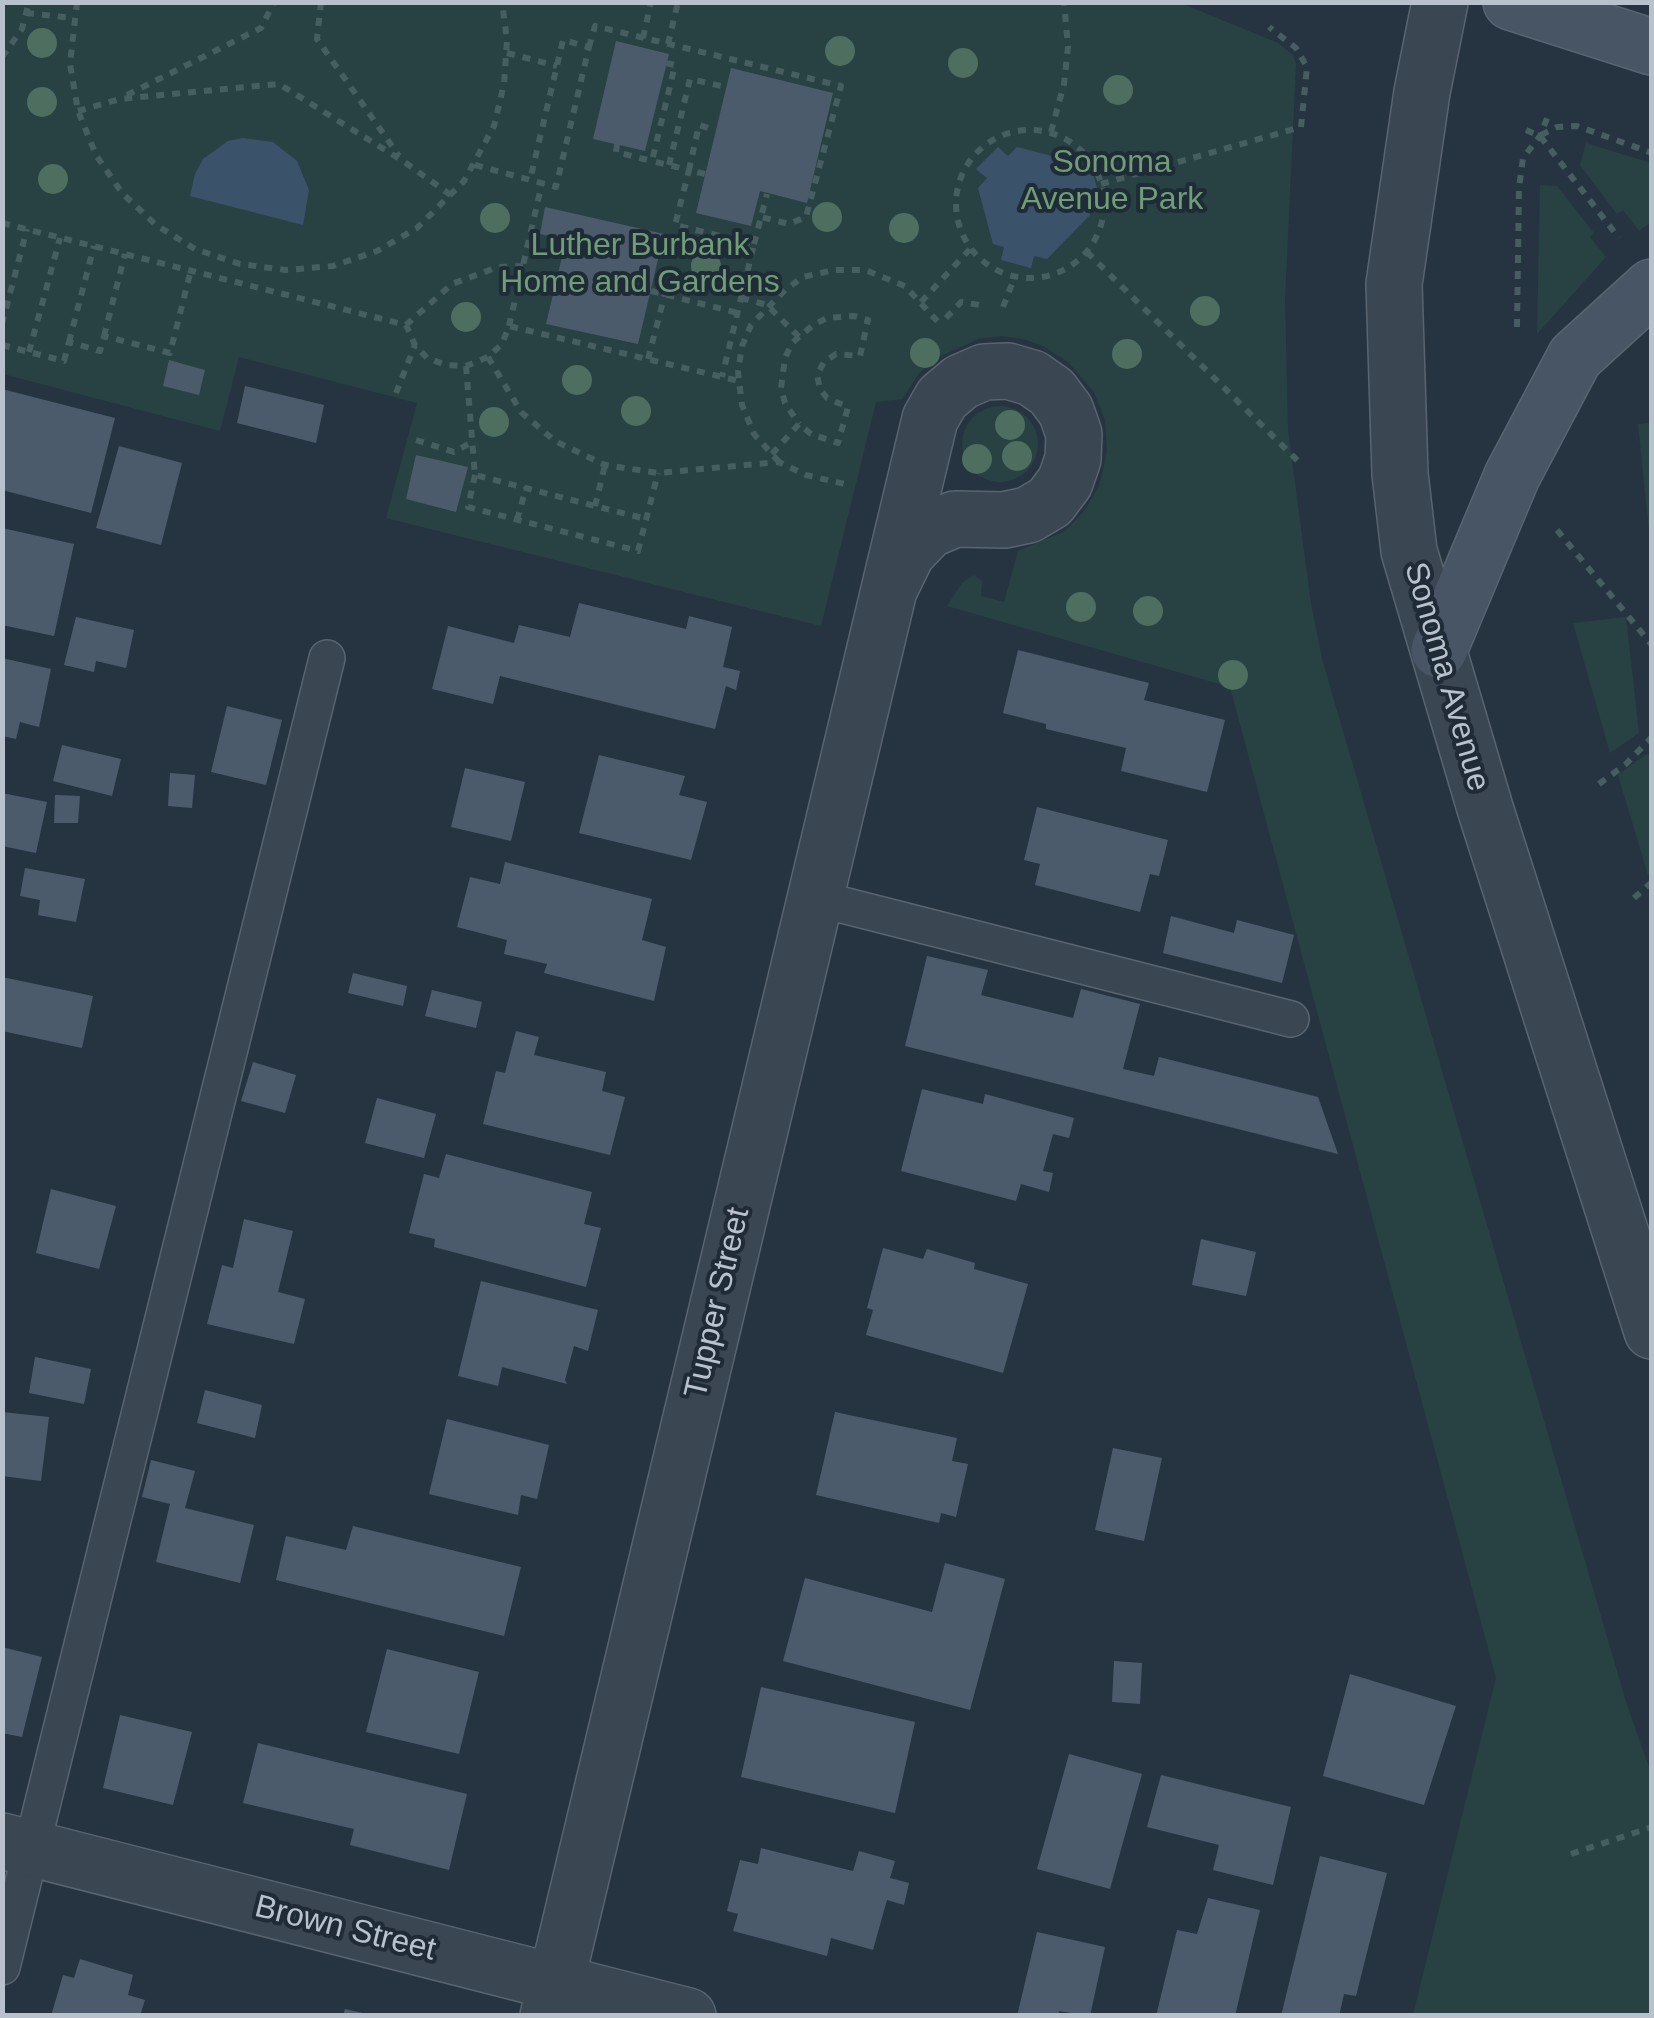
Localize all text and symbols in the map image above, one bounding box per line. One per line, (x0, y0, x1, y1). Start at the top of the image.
park label: Sonoma Avenue Park (1021, 144, 1203, 219)
park label: Luther Burbank Home and Gardens (500, 227, 780, 302)
street label: Sonoma Avenue (1395, 558, 1497, 796)
street label: Tupper Street (677, 1204, 759, 1402)
street label: Brown Street (251, 1888, 439, 1970)

